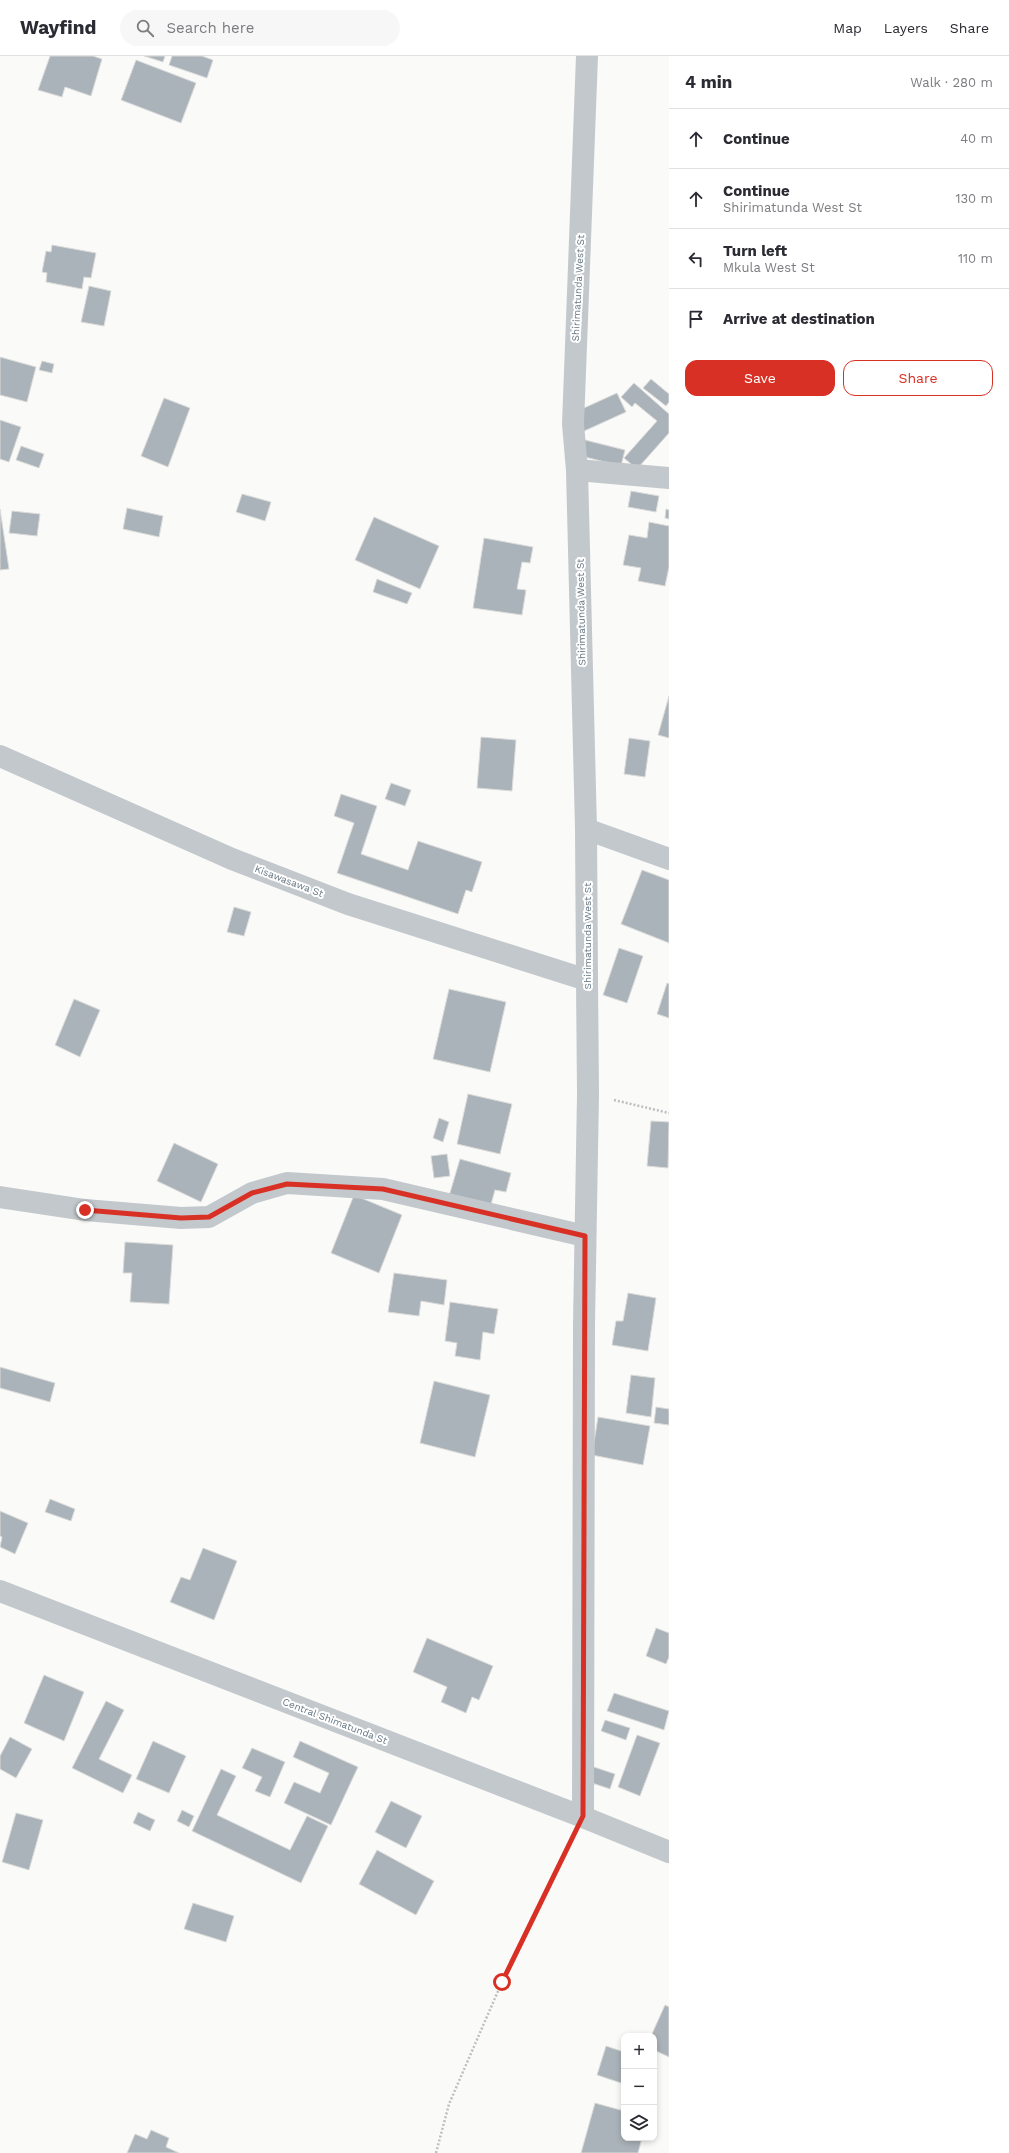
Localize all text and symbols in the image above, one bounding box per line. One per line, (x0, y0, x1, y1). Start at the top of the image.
search box (120, 10, 400, 46)
text: Wayfind (20, 16, 96, 39)
icon: search (134, 17, 156, 39)
text: Search here (166, 19, 254, 37)
text: Map (833, 20, 862, 36)
text: Layers (884, 20, 928, 36)
text: Share (950, 20, 989, 36)
text: 4 min (685, 72, 732, 92)
text: Walk · 280 m (910, 75, 993, 90)
icon: ahead (685, 128, 707, 150)
text: Continue (723, 130, 790, 148)
text: 40 m (960, 131, 993, 146)
text: Continue (723, 182, 790, 200)
icon: ahead (685, 188, 707, 210)
text: 130 m (955, 191, 993, 206)
text: Shirimatunda West St (723, 200, 862, 215)
street label: Shirimatunda West St (570, 234, 586, 342)
text: Turn left (723, 242, 787, 260)
icon: left (685, 248, 707, 270)
text: 110 m (958, 251, 993, 266)
text: Mkula West St (723, 260, 815, 275)
icon: arrive (685, 308, 707, 330)
text: Arrive at destination (723, 310, 875, 328)
button: Save (685, 360, 835, 396)
button: Share (843, 360, 993, 396)
street label: Shirimatunda West St (575, 558, 587, 666)
street label: Kisawasawa St (253, 863, 326, 899)
street label: Shirimatunda West St (582, 882, 593, 989)
route end (76, 1201, 94, 1219)
street label: Central Shimatunda St (281, 1696, 390, 1746)
route start (493, 1973, 511, 1991)
map controls (621, 2033, 657, 2141)
button: + (621, 2033, 657, 2069)
button: − (621, 2069, 657, 2105)
button: layers (621, 2105, 657, 2141)

